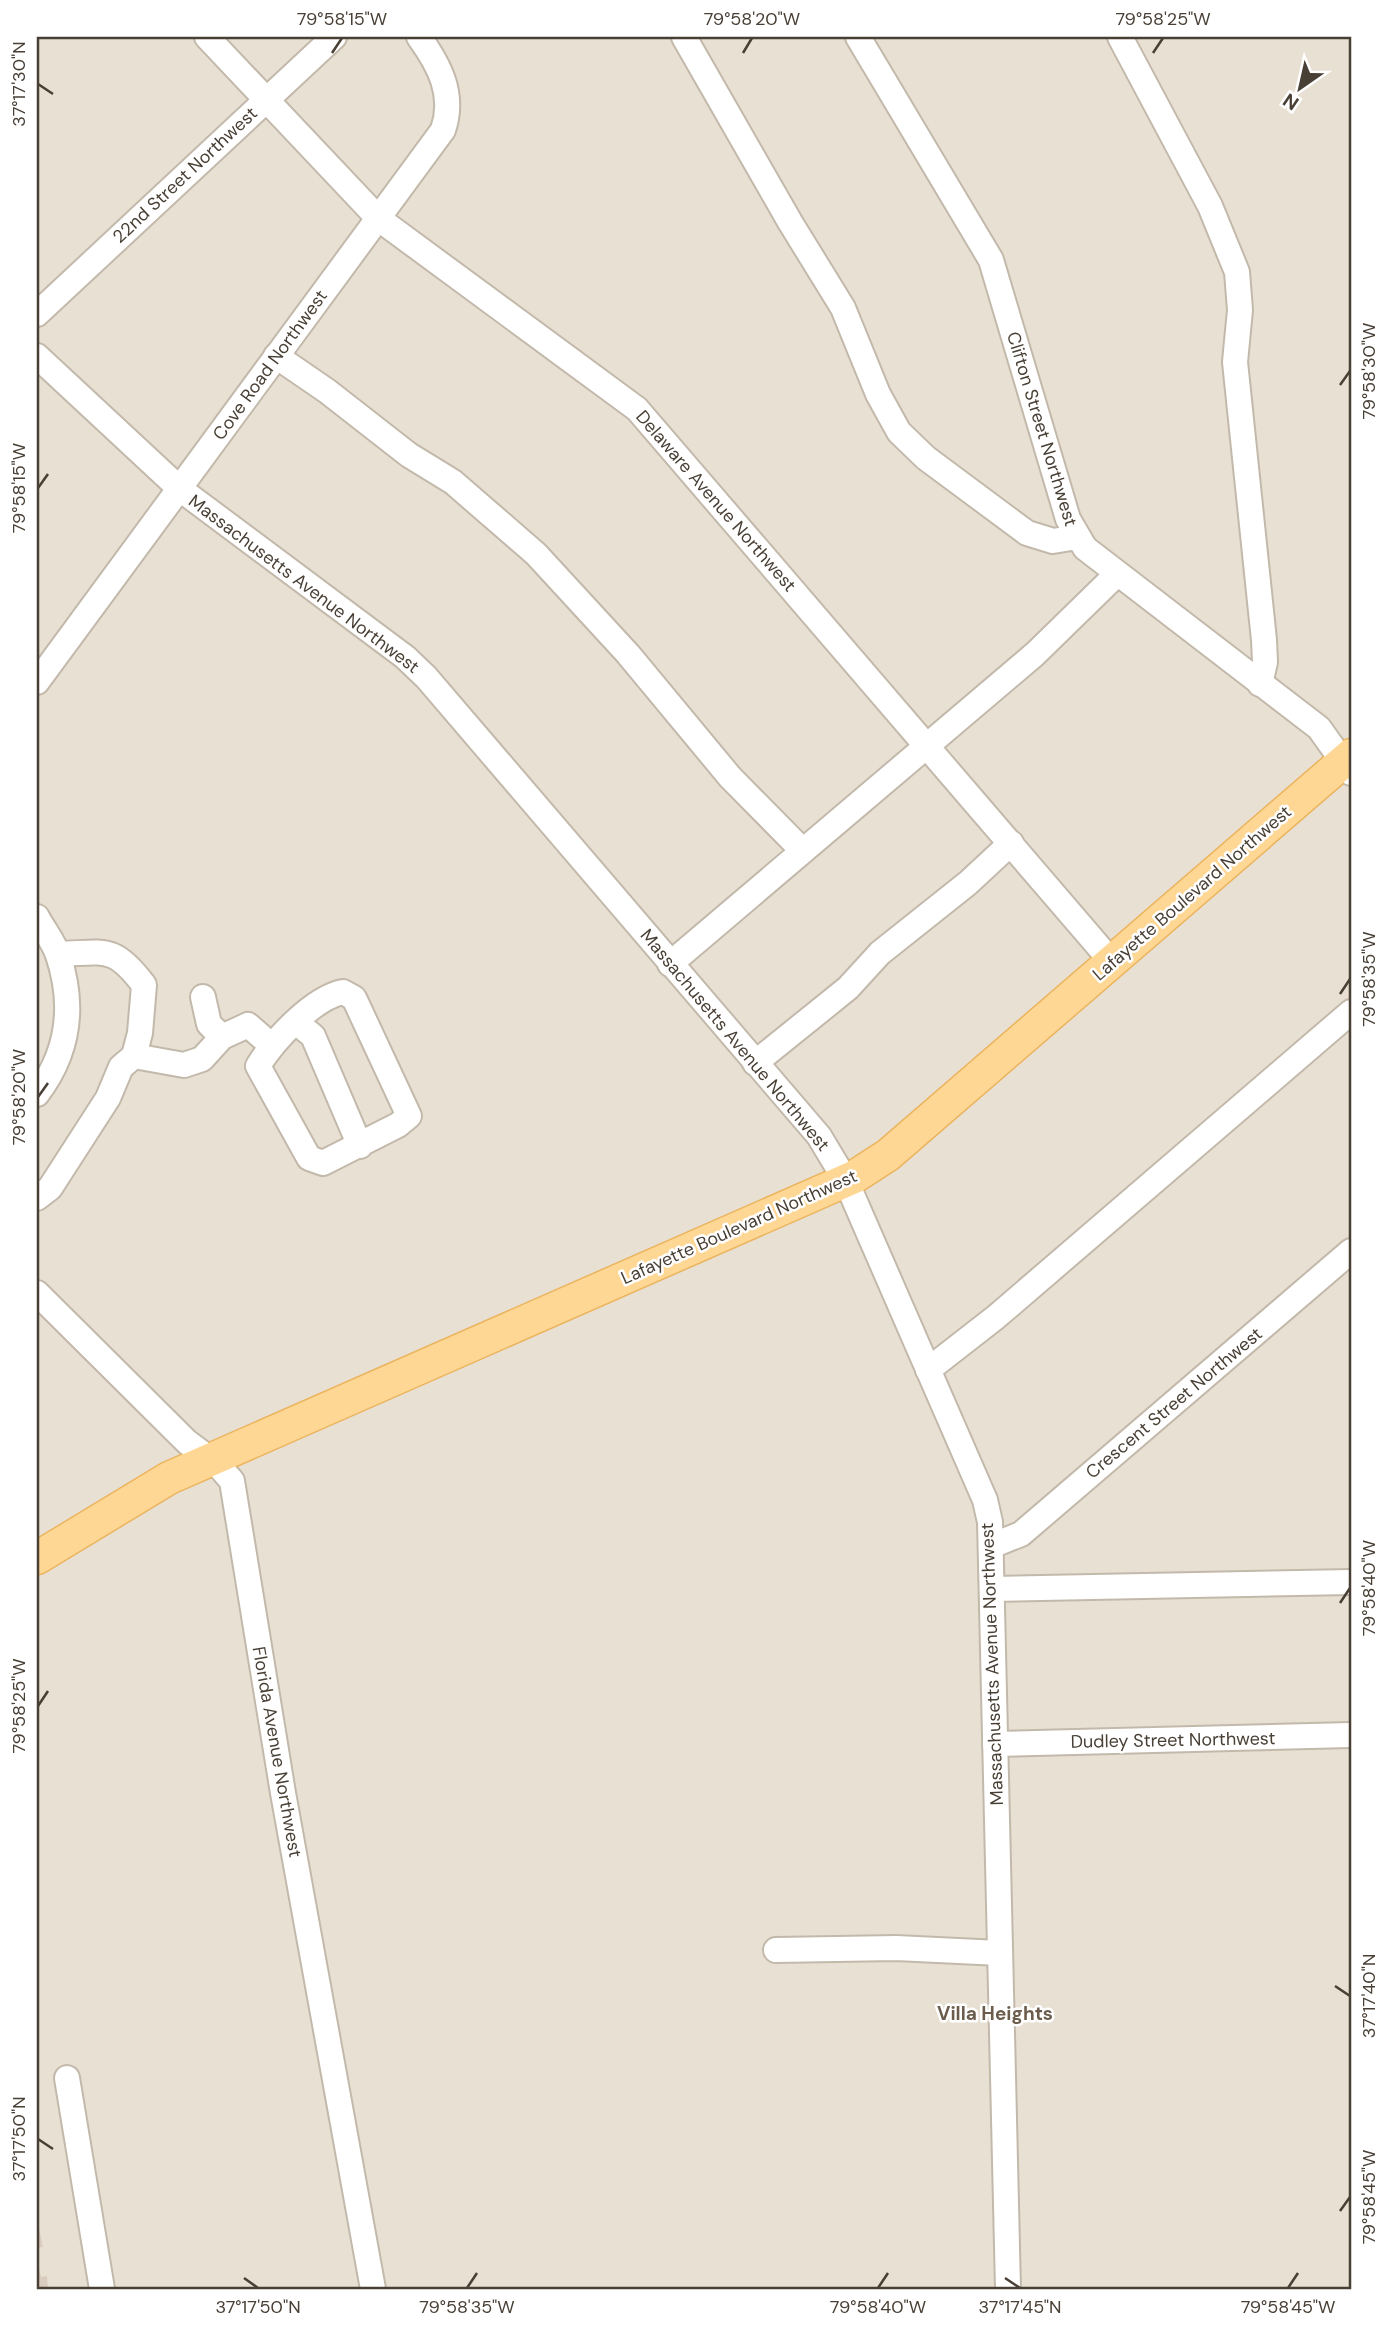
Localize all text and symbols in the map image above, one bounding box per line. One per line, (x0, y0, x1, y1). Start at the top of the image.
text: 79°58'15"W (297, 7, 387, 31)
text: 79°58'20"W (704, 7, 800, 31)
text: 79°58'25"W (1115, 7, 1211, 31)
text: 37°17'30"N (7, 41, 31, 127)
north arrow (1266, 52, 1336, 122)
text: N (1278, 87, 1304, 116)
street label: 22nd Street Northwest (108, 102, 262, 248)
street label: Cove Road Northwest (207, 285, 333, 445)
text: 79°58'30"W (1357, 322, 1381, 420)
street label: Clifton Street Northwest (1001, 329, 1083, 529)
street label: Delaware Avenue Northwest (630, 405, 802, 597)
text: 79°58'15"W (7, 443, 31, 533)
street label: Massachusetts Avenue Northwest (184, 489, 424, 679)
street label: Lafayette Boulevard Northwest (1088, 800, 1296, 986)
street label: Massachusetts Avenue Northwest (635, 924, 835, 1156)
text: 79°58'35"W (1357, 931, 1381, 1027)
text: 79°58'20"W (7, 1049, 31, 1145)
street label: Lafayette Boulevard Northwest (617, 1164, 861, 1290)
street label: Crescent Street Northwest (1081, 1322, 1267, 1484)
street label: Massachusetts Avenue Northwest (975, 1522, 1009, 1806)
text: 79°58'40"W (1357, 1540, 1381, 1636)
street label: Florida Avenue Northwest (247, 1645, 307, 1859)
text: 79°58'25"W (7, 1658, 31, 1754)
street label: Dudley Street Northwest (1070, 1726, 1276, 1754)
text: 37°17'40"N (1357, 1954, 1381, 2038)
district label: Villa Heights (937, 2001, 1053, 2026)
text: 37°17'50"N (7, 2096, 31, 2182)
text: 79°58'45"W (1357, 2150, 1381, 2244)
text: 37°17'50"N (215, 2295, 301, 2319)
text: 79°58'35"W (419, 2295, 515, 2319)
text: 79°58'40"W (830, 2295, 926, 2319)
text: 37°17'45"N (978, 2295, 1062, 2319)
text: 79°58'45"W (1241, 2295, 1335, 2319)

